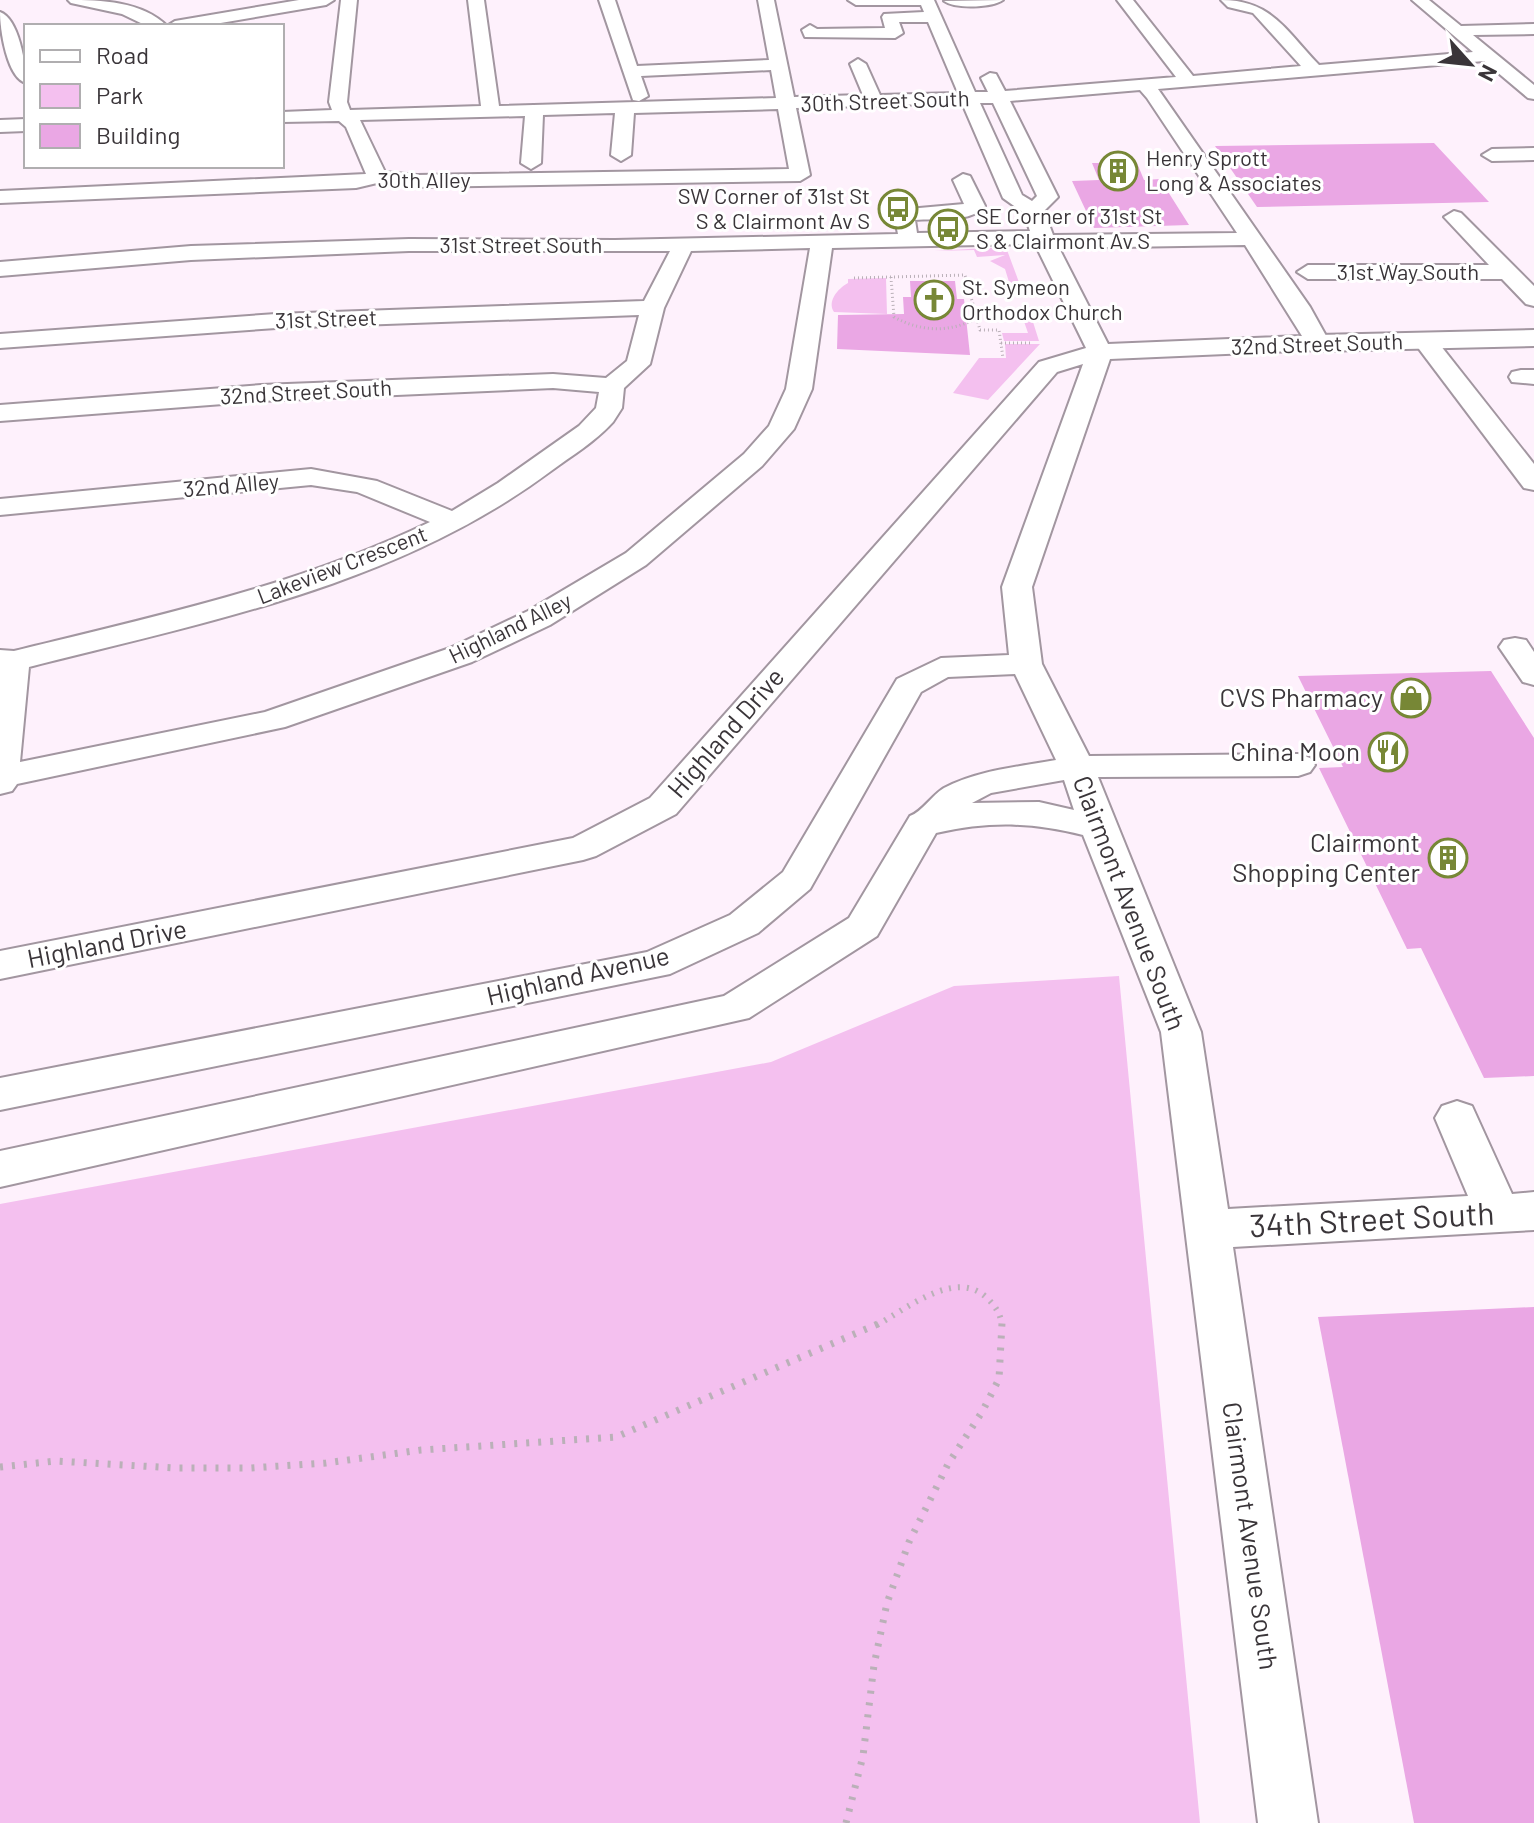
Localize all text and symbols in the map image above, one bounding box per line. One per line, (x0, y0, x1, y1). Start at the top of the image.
legend (24, 24, 284, 168)
north arrow (1430, 24, 1510, 104)
text: Road (96, 40, 149, 69)
text: N (1474, 61, 1504, 86)
text: Park (96, 80, 143, 109)
street label: 30th Street South (800, 84, 970, 116)
text: Building (96, 120, 180, 149)
place label: Henry Sprott Long & Associates (1146, 144, 1322, 195)
building icon: Henry Sprott Long & Associates (1097, 150, 1139, 192)
street label: 30th Alley (377, 166, 471, 192)
place label: SW Corner of 31st St S & Clairmont Av S (678, 182, 870, 233)
bus stop icon: SW Corner of 31st St S & Clairmont Av S (877, 188, 919, 230)
place label: SE Corner of 31st St S & Clairmont Av S (976, 202, 1163, 253)
bus stop icon: SE Corner of 31st St S & Clairmont Av S (927, 208, 969, 250)
street label: 31st Street South (440, 231, 602, 257)
street label: 31st Way South (1337, 258, 1479, 284)
place label: St. Symeon Orthodox Church (962, 273, 1123, 324)
church icon: St. Symeon Orthodox Church (913, 279, 955, 321)
street label: 31st Street (275, 303, 377, 333)
street label: 32nd Street South (1230, 327, 1403, 359)
street label: 32nd Street South (219, 374, 393, 408)
street label: 32nd Alley (182, 467, 280, 501)
street label: Lakeview Crescent (253, 520, 430, 608)
street label: Highland Alley (444, 586, 575, 668)
street label: Highland Drive (660, 661, 790, 803)
shop icon: CVS Pharmacy (1390, 677, 1432, 719)
place label: CVS Pharmacy (1220, 681, 1383, 712)
restaurant icon: China Moon (1367, 731, 1409, 773)
place label: China Moon (1230, 735, 1360, 766)
street label: Clairmont Avenue South (1068, 771, 1193, 1034)
place label: Clairmont Shopping Center (1232, 826, 1421, 887)
building icon: Clairmont Shopping Center (1427, 837, 1469, 879)
street label: Highland Drive (24, 912, 189, 973)
street label: Highland Avenue (483, 938, 672, 1011)
street label: 34th Street South (1248, 1193, 1495, 1243)
street label: Clairmont Avenue South (1217, 1400, 1286, 1672)

